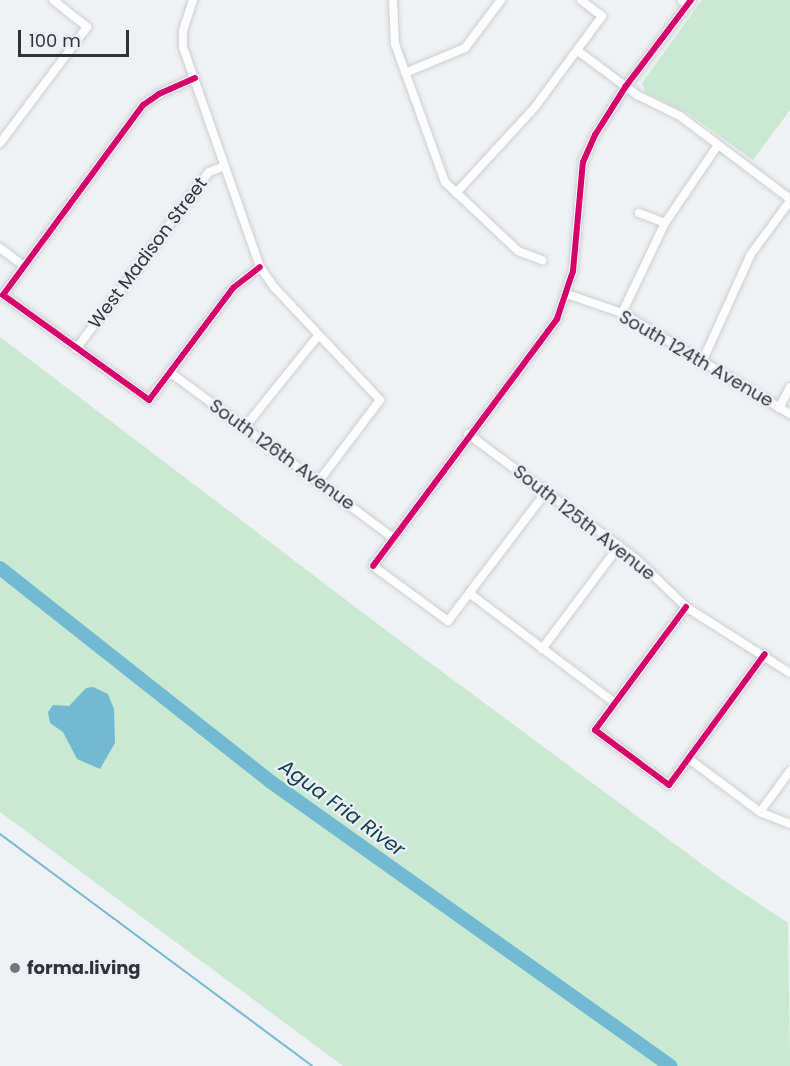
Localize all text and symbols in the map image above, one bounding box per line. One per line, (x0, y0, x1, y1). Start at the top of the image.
scale bar (21, 18, 132, 56)
text: 100 m (29, 28, 81, 53)
street label: West Madison Street (84, 173, 212, 333)
street label: South 124th Avenue (615, 306, 777, 412)
street label: South 126th Avenue (205, 395, 359, 515)
street label: South 125th Avenue (509, 461, 659, 585)
water label: Agua Fria River (275, 754, 409, 862)
place label: forma.living (27, 957, 141, 979)
marker: forma.living (8, 961, 22, 975)

